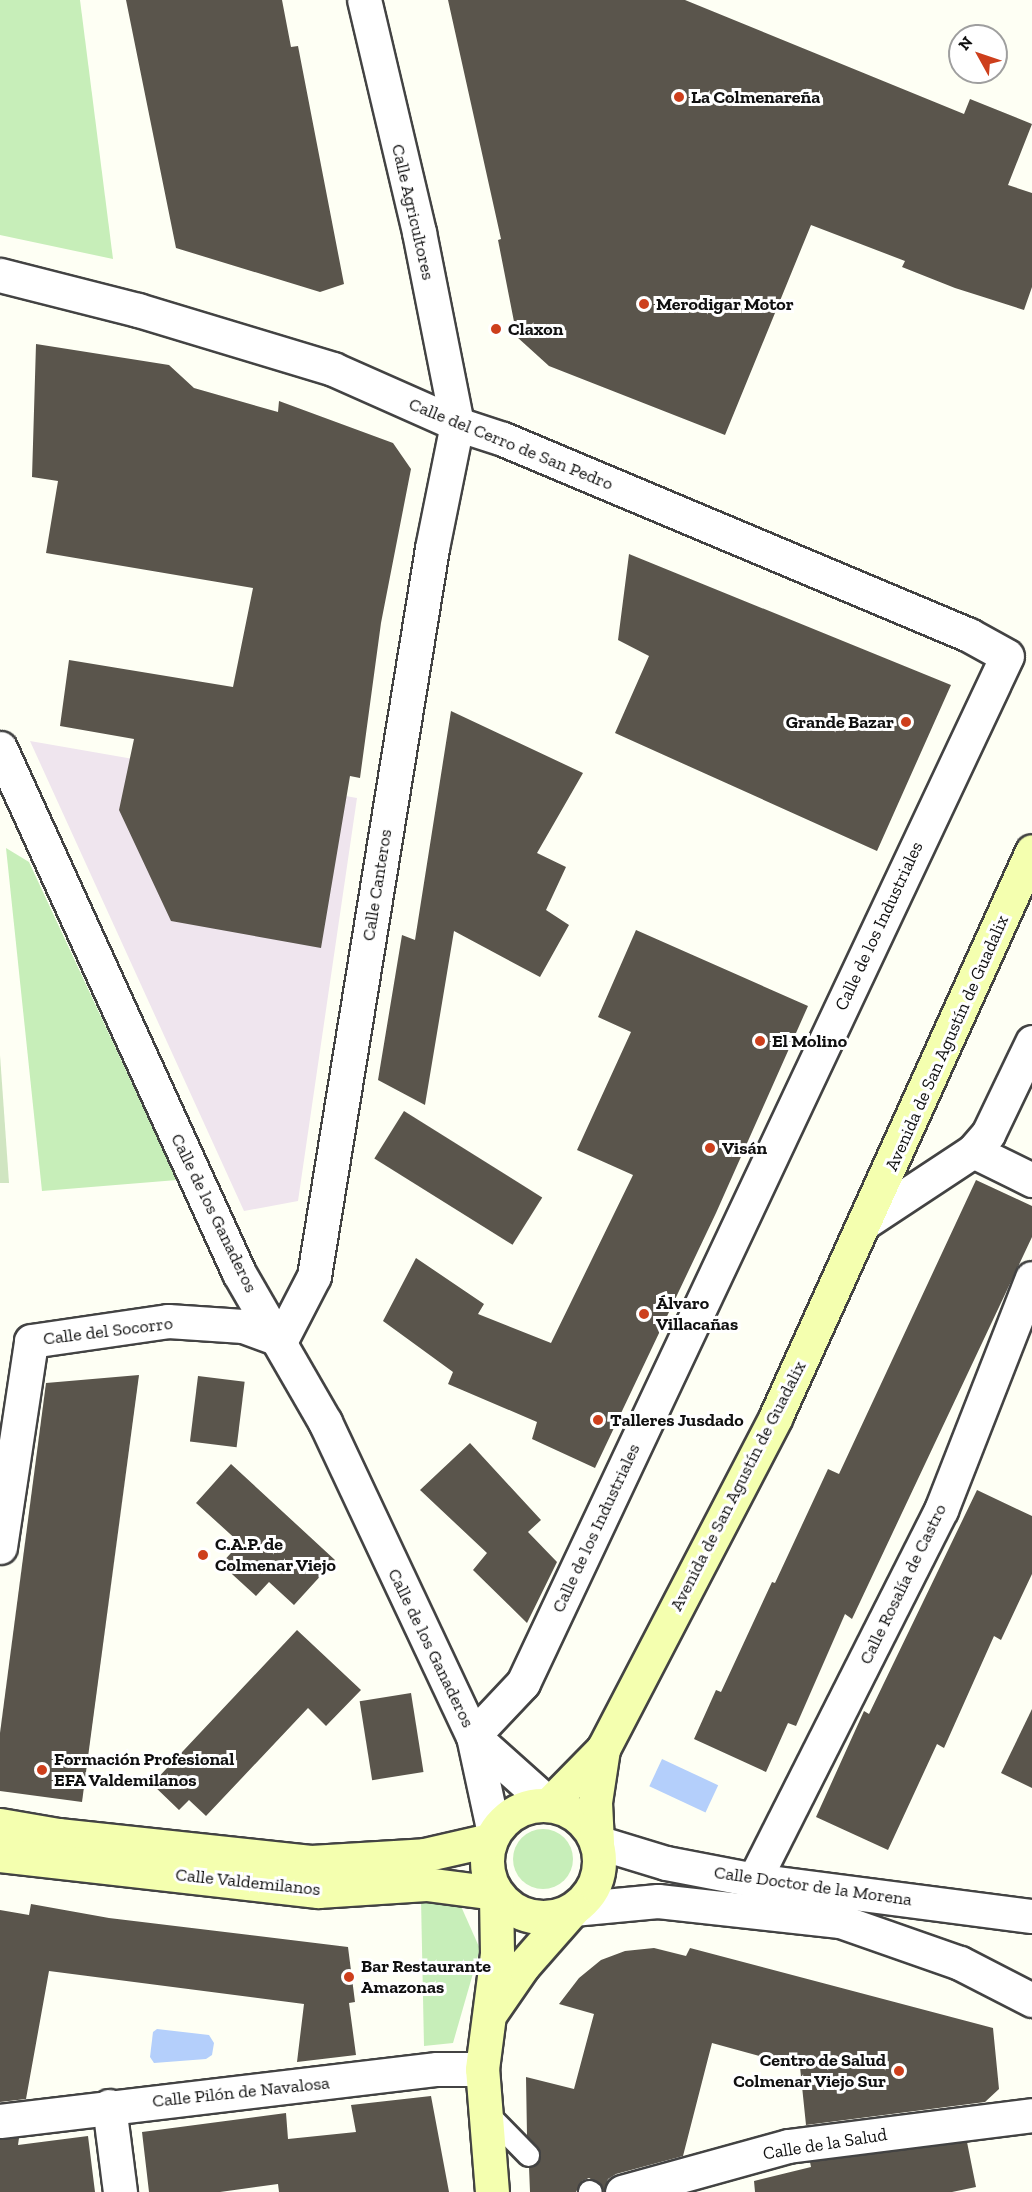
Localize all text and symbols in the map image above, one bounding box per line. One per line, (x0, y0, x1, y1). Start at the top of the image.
north arrow (948, 24, 1008, 84)
text: N (954, 33, 977, 54)
place label: La Colmenareña (691, 86, 820, 108)
marker: La Colmenareña (672, 90, 686, 104)
street label: Calle Agricultores (387, 142, 439, 282)
place label: Merodigar Motor (656, 293, 794, 315)
marker: Merodigar Motor (637, 297, 651, 311)
place label: Claxon (508, 318, 563, 340)
marker: Claxon (489, 322, 503, 336)
street label: Calle del Cerro de San Pedro (406, 393, 616, 495)
place label: Grande Bazar (786, 711, 894, 733)
marker: Grande Bazar (899, 715, 913, 729)
street label: Calle Canteros (358, 828, 396, 942)
street label: Calle de los Industriales (830, 838, 928, 1014)
street label: Avenida de San Agustín de Guadalix (881, 912, 1013, 1174)
place label: El Molino (772, 1030, 847, 1052)
marker: El Molino (753, 1034, 767, 1048)
street label: Calle de los Ganaderos (166, 1130, 262, 1296)
place label: Visán (722, 1137, 767, 1159)
marker: Visán (703, 1141, 717, 1155)
place label: Álvaro Villacañas (656, 1293, 738, 1336)
marker: Álvaro Villacañas (637, 1307, 651, 1321)
street label: Calle del Socorro (42, 1312, 174, 1350)
street label: Avenida de San Agustín de Guadalix (665, 1357, 811, 1615)
place label: Talleres Jusdado (610, 1409, 744, 1431)
marker: Talleres Jusdado (591, 1413, 605, 1427)
street label: Calle de los Industriales (547, 1440, 645, 1616)
street label: Calle Rosalía de Castro (855, 1500, 951, 1668)
place label: C.A.P. de Colmenar Viejo (215, 1534, 337, 1576)
marker: C.A.P. de Colmenar Viejo (196, 1548, 210, 1562)
street label: Calle de los Ganaderos (383, 1565, 479, 1731)
place label: Formación Profesional EFA Valdemilanos (54, 1749, 234, 1792)
marker: Formación Profesional EFA Valdemilanos (35, 1763, 49, 1777)
street label: Calle Doctor de la Morena (712, 1861, 914, 1911)
street label: Calle Valdemilanos (174, 1864, 322, 1900)
place label: Bar Restaurante Amazonas (361, 1956, 491, 1998)
marker: Bar Restaurante Amazonas (342, 1970, 356, 1984)
place label: Centro de Salud Colmenar Viejo Sur (732, 2050, 886, 2092)
marker: Centro de Salud Colmenar Viejo Sur (890, 2062, 908, 2080)
street label: Calle Pilón de Navalosa (151, 2072, 331, 2112)
street label: Calle de la Salud (761, 2124, 889, 2164)

